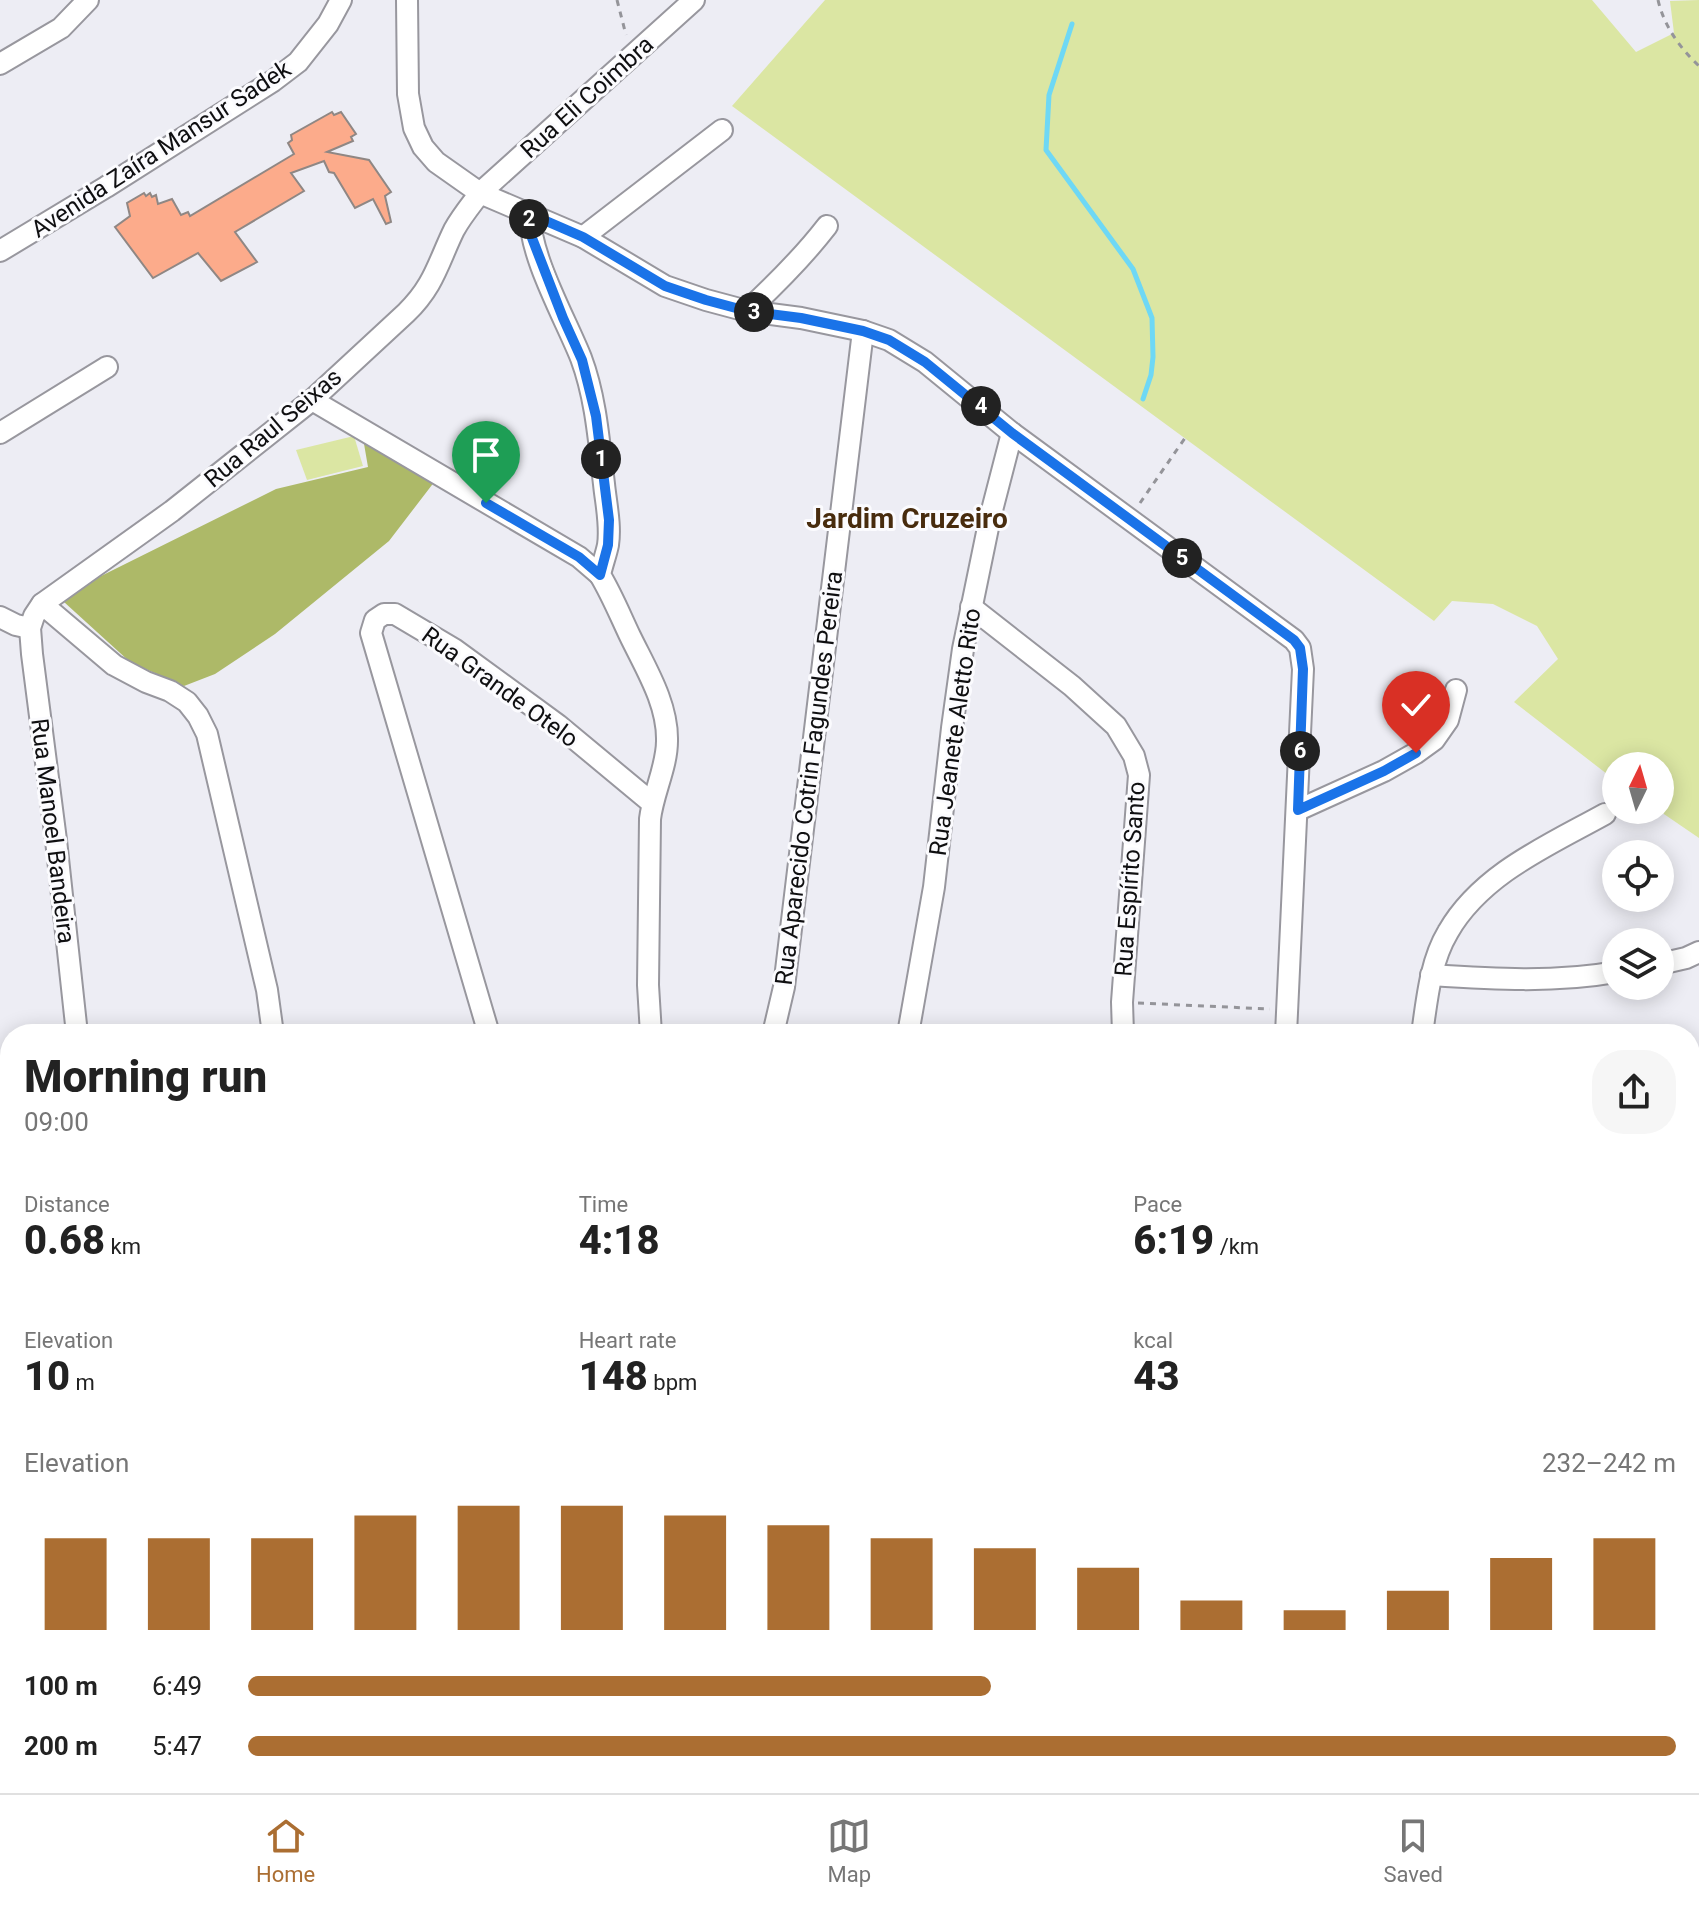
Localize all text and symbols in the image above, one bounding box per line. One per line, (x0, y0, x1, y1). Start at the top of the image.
street label: Rua Eli Coimbra (515, 30, 659, 164)
street label: Avenida Zaíra Mansur Sadek (26, 54, 297, 243)
pin: 2 (509, 199, 549, 239)
text: 2 (523, 206, 535, 231)
pin: 3 (734, 292, 774, 332)
text: 3 (748, 299, 760, 324)
street label: Rua Raul Seixas (199, 363, 347, 493)
pin: 4 (961, 386, 1001, 426)
text: 4 (975, 393, 987, 418)
pin (452, 421, 520, 503)
icon: arrive (464, 433, 508, 477)
pin: 1 (581, 439, 621, 479)
text: 1 (595, 446, 607, 471)
district label: Jardim Cruzeiro (806, 502, 1008, 535)
pin: 5 (1162, 538, 1202, 578)
text: 5 (1176, 545, 1188, 570)
street label: Rua Aparecido Cotrin Fagundes Pereira (770, 569, 848, 987)
street label: Rua Jeanete Aletto Rito (924, 606, 986, 858)
street label: Rua Grande Otelo (416, 621, 584, 753)
pin (1382, 671, 1450, 753)
icon: check (1394, 683, 1438, 727)
street label: Rua Manoel Bandeira (25, 717, 81, 945)
pin: 6 (1280, 731, 1320, 771)
text: 6 (1294, 738, 1306, 763)
north arrow (1602, 752, 1674, 824)
map controls (1602, 752, 1674, 1000)
street label: Rua Espírito Santo (1109, 780, 1151, 978)
button: locate (1602, 840, 1674, 912)
button: layers (1602, 928, 1674, 1000)
button: share (1592, 1050, 1676, 1134)
text: Morning run (24, 1051, 267, 1103)
text: 09:00 (24, 1107, 89, 1137)
text: Distance (24, 1192, 110, 1217)
text: Time (579, 1192, 628, 1217)
text: Pace (1133, 1192, 1182, 1217)
text: 0.68 (24, 1217, 105, 1264)
text: 4:18 (579, 1217, 660, 1264)
text: 6:19 (1133, 1217, 1214, 1264)
text: km (105, 1234, 141, 1259)
text: /km (1214, 1234, 1259, 1259)
text: Elevation (24, 1328, 113, 1353)
text: Heart rate (579, 1328, 677, 1353)
text: kcal (1133, 1328, 1173, 1353)
text: 10 (24, 1353, 70, 1400)
text: 148 (579, 1353, 648, 1400)
text: 43 (1133, 1353, 1179, 1400)
text: m (70, 1370, 95, 1395)
text: bpm (648, 1370, 697, 1395)
text: Elevation (24, 1448, 129, 1478)
text: 232–242 m (1542, 1448, 1676, 1478)
text: 100 m (24, 1671, 98, 1701)
text: 6:49 (152, 1671, 202, 1701)
text: 200 m (24, 1731, 98, 1761)
text: 5:47 (152, 1731, 202, 1761)
tab: Home (256, 1814, 315, 1887)
tab: Map (827, 1814, 871, 1887)
tab: Saved (1383, 1814, 1443, 1887)

